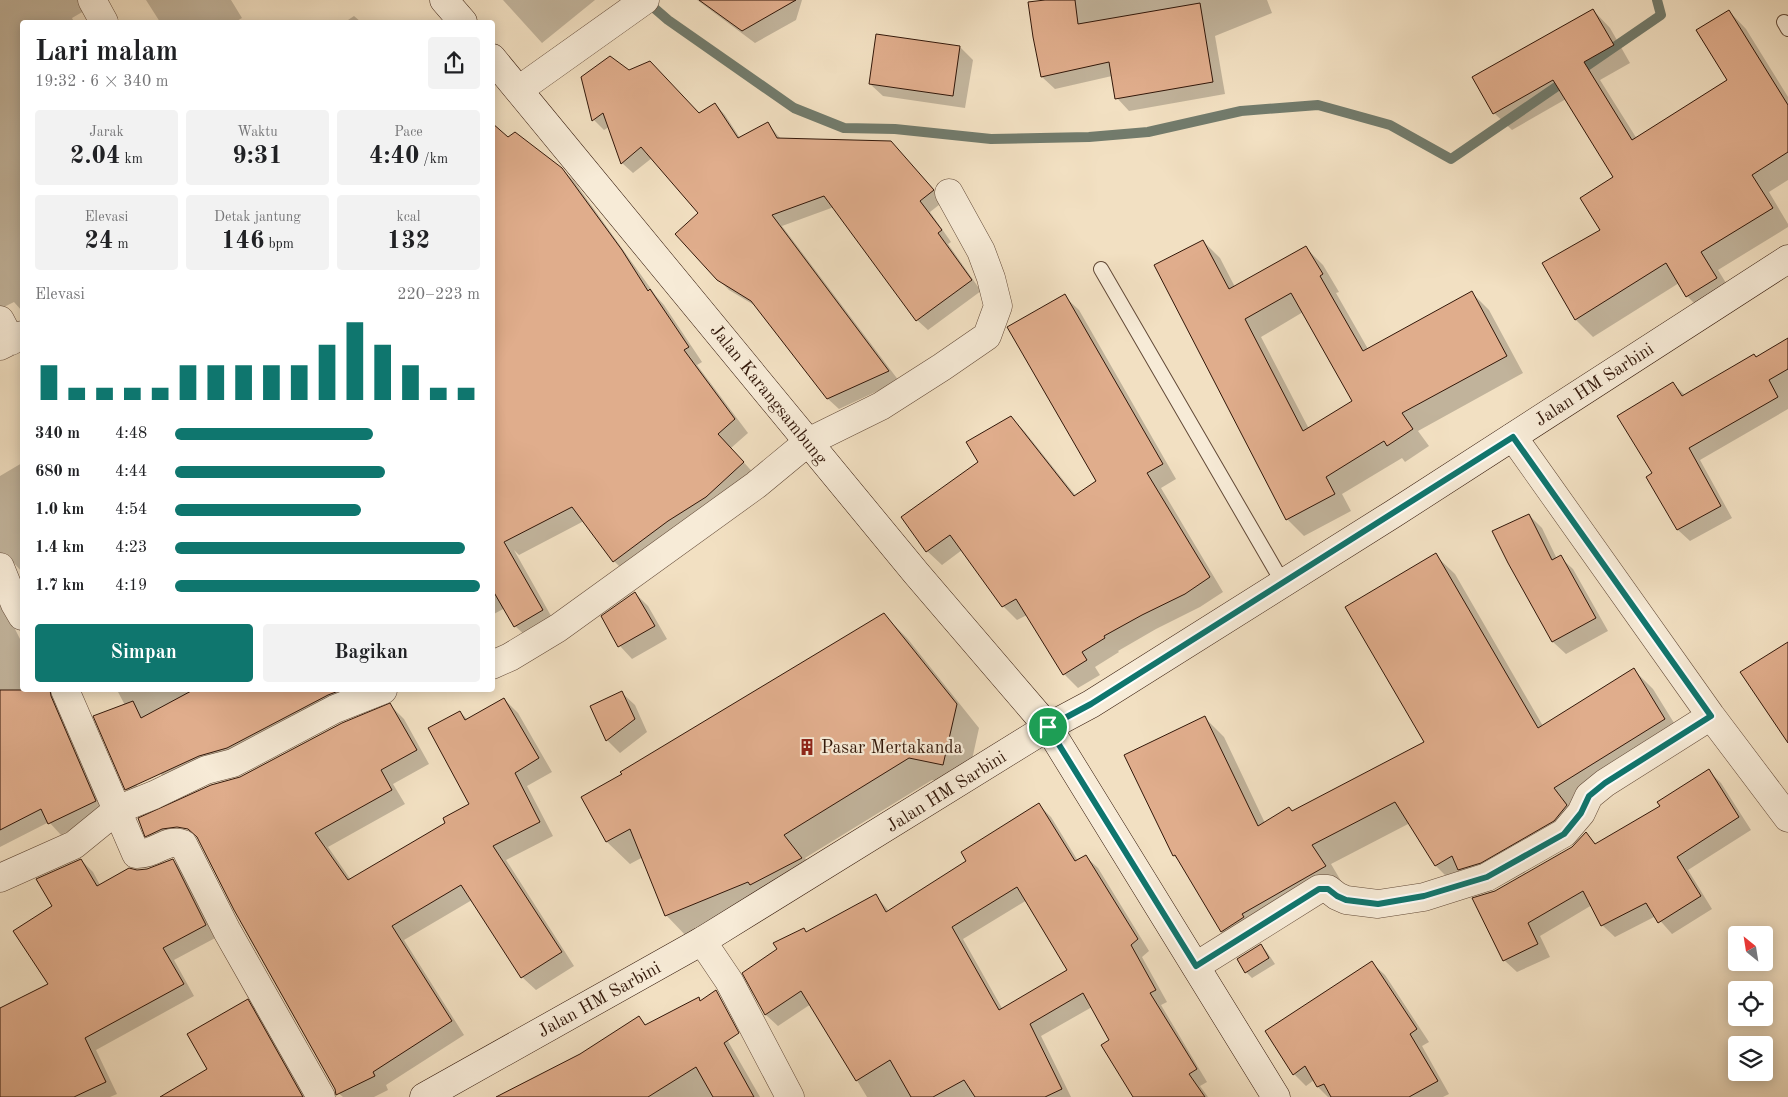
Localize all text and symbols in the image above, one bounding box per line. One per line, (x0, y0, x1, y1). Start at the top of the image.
button: share (428, 37, 480, 89)
text: Lari malam (35, 39, 178, 67)
text: 19:32 · 6 × 340 m (35, 74, 168, 90)
text: Jarak (89, 125, 124, 139)
text: Waktu (237, 125, 278, 139)
text: Pace (394, 125, 423, 139)
text: 2.04 (70, 144, 121, 169)
text: 9:31 (232, 144, 283, 169)
text: 4:40 (369, 144, 419, 169)
text: km (121, 152, 143, 166)
text: /km (419, 152, 448, 166)
text: Elevasi (85, 210, 128, 224)
text: Detak jantung (214, 210, 301, 224)
text: kcal (396, 210, 421, 224)
text: 24 (84, 229, 113, 254)
text: 146 (221, 229, 265, 254)
text: 132 (387, 229, 430, 254)
text: m (113, 237, 129, 251)
text: bpm (265, 237, 294, 251)
text: Elevasi (35, 287, 85, 303)
text: 220–223 m (397, 287, 480, 303)
street label: Jalan Karangsambung (706, 321, 830, 468)
street label: Jalan HM Sarbini (1532, 340, 1657, 430)
text: 340 m (35, 426, 80, 442)
text: 4:48 (115, 426, 147, 442)
text: 680 m (35, 464, 80, 480)
text: 4:44 (115, 464, 147, 480)
text: 1.0 km (35, 502, 84, 518)
text: 4:54 (115, 502, 147, 518)
text: 1.4 km (35, 540, 84, 556)
text: 4:23 (115, 540, 147, 556)
text: 1.7 km (35, 578, 84, 594)
text: 4:19 (115, 578, 147, 594)
button: Simpan (35, 624, 253, 682)
button: Bagikan (263, 624, 480, 682)
pin (1027, 706, 1069, 748)
icon: arrive (1034, 713, 1062, 741)
building icon: Pasar Mertakanda (797, 737, 817, 757)
place label: Pasar Mertakanda (821, 739, 963, 757)
street label: Jalan HM Sarbini (883, 748, 1010, 836)
north arrow (1728, 926, 1772, 971)
map controls (1728, 926, 1773, 1081)
street label: Jalan HM Sarbini (535, 959, 664, 1041)
button: locate (1728, 981, 1773, 1026)
button: layers (1728, 1036, 1773, 1081)

